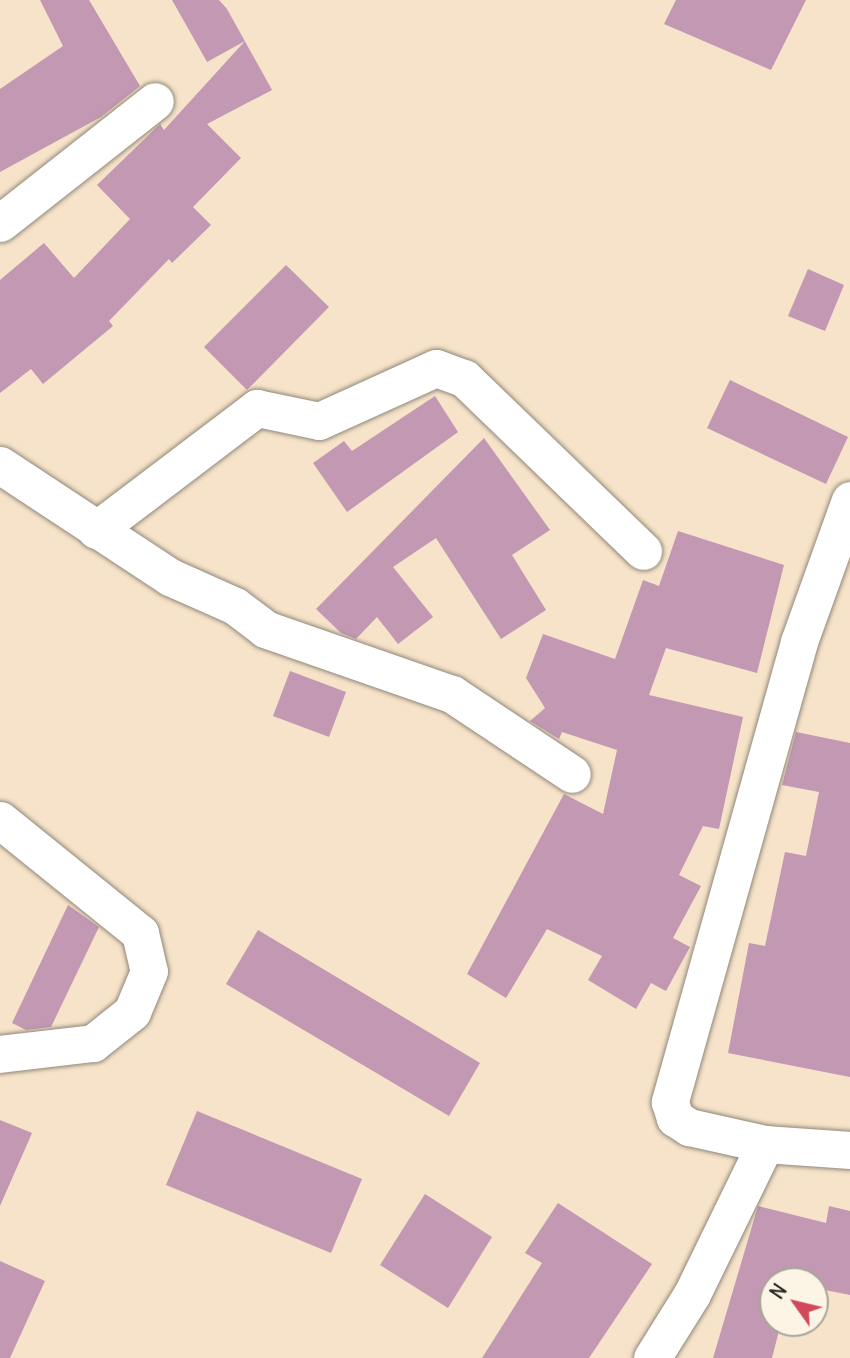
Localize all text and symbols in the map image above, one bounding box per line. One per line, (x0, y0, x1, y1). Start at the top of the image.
north arrow (759, 1267, 829, 1337)
text: N (765, 1279, 792, 1304)

